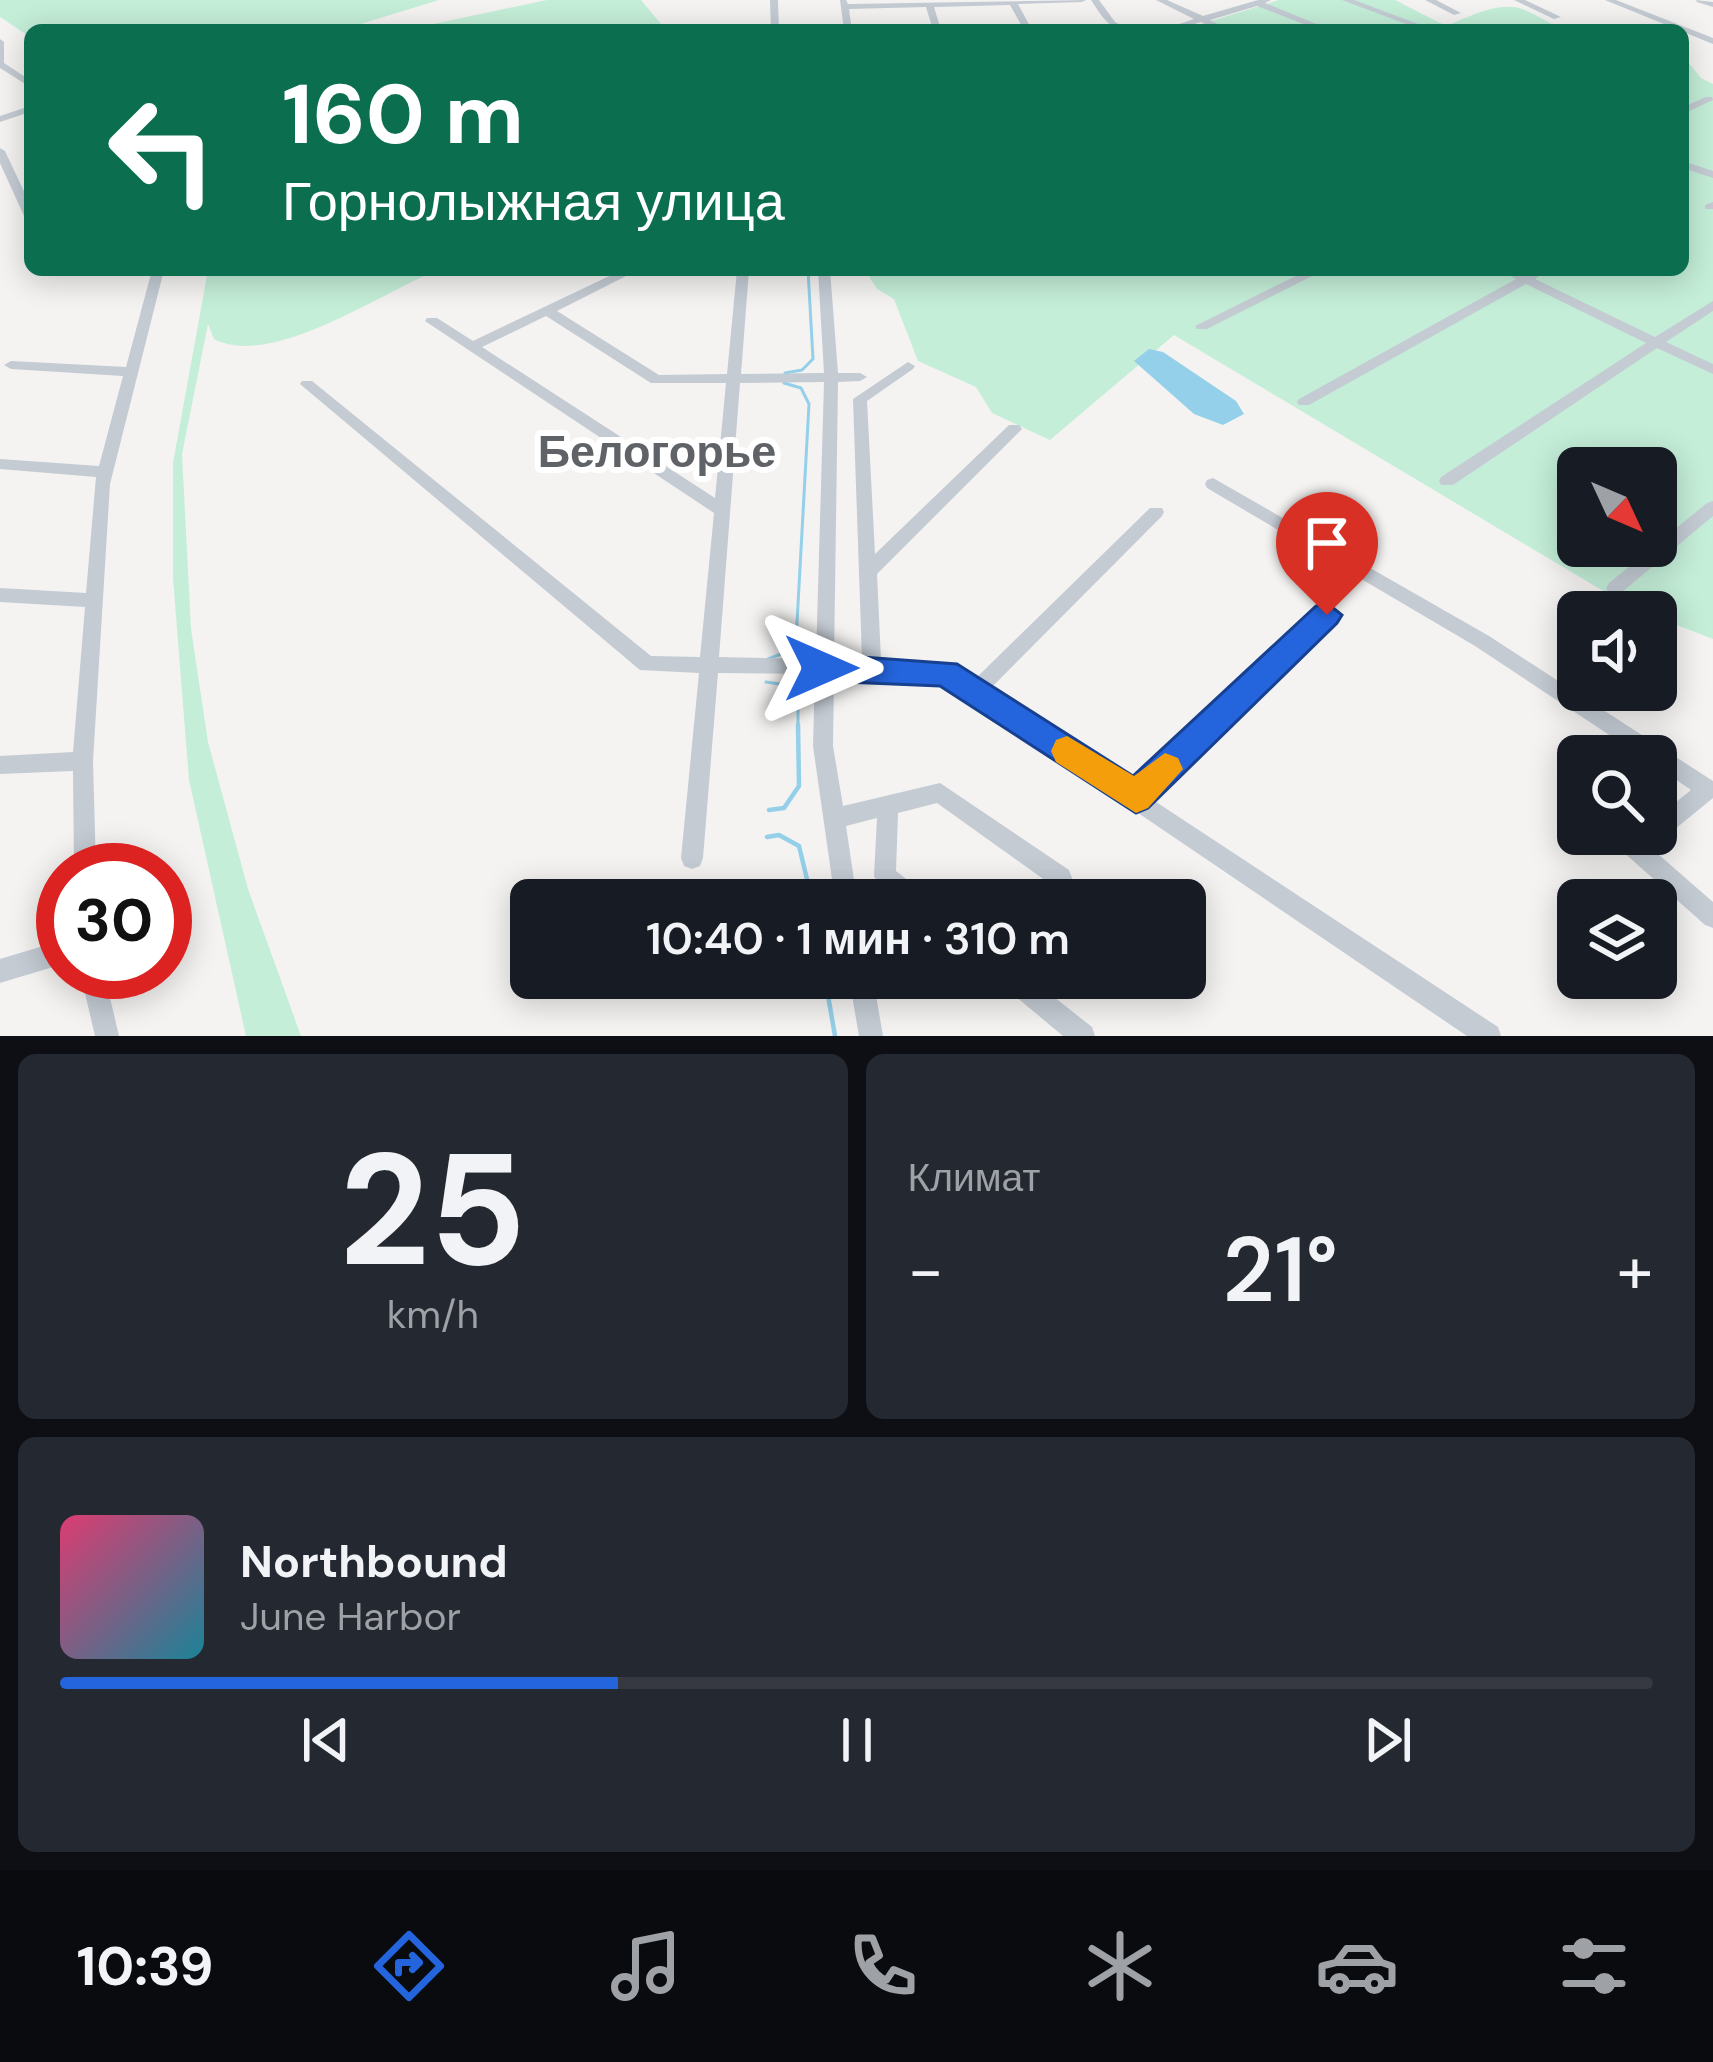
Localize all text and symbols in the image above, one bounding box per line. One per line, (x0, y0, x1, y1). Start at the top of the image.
text: 160 m (282, 60, 524, 169)
icon: left (84, 72, 240, 228)
text: Горнолыжная улица (282, 166, 785, 237)
district label: Белогорье (538, 422, 776, 481)
north arrow (1557, 447, 1677, 567)
map controls (1557, 447, 1677, 999)
pin (1276, 492, 1378, 615)
icon: arrive (1294, 510, 1360, 576)
button: sound (1557, 591, 1677, 711)
position arrow (758, 605, 884, 731)
button: search (1557, 735, 1677, 855)
speed limit sign: 30 (36, 843, 192, 999)
button: layers (1557, 879, 1677, 999)
text: 10:40 · 1 мин · 310 m (646, 909, 1070, 968)
text: 25 (339, 1109, 526, 1312)
text: Климат (908, 1152, 1040, 1203)
text: 21° (1223, 1212, 1338, 1329)
text: − (908, 1228, 944, 1313)
text: + (1617, 1228, 1653, 1313)
text: km/h (387, 1289, 479, 1340)
text: Northbound (240, 1532, 508, 1591)
text: June Harbor (240, 1591, 461, 1642)
icon: previous (293, 1707, 359, 1773)
icon: pause (824, 1707, 890, 1773)
icon: next (1355, 1707, 1421, 1773)
icon: directions (367, 1924, 451, 2008)
icon: music (604, 1924, 688, 2008)
icon: phone (841, 1924, 925, 2008)
icon: climate (1078, 1924, 1162, 2008)
icon: car (1315, 1924, 1399, 2008)
icon: filters (1552, 1924, 1636, 2008)
text: 10:39 (77, 1931, 214, 2002)

